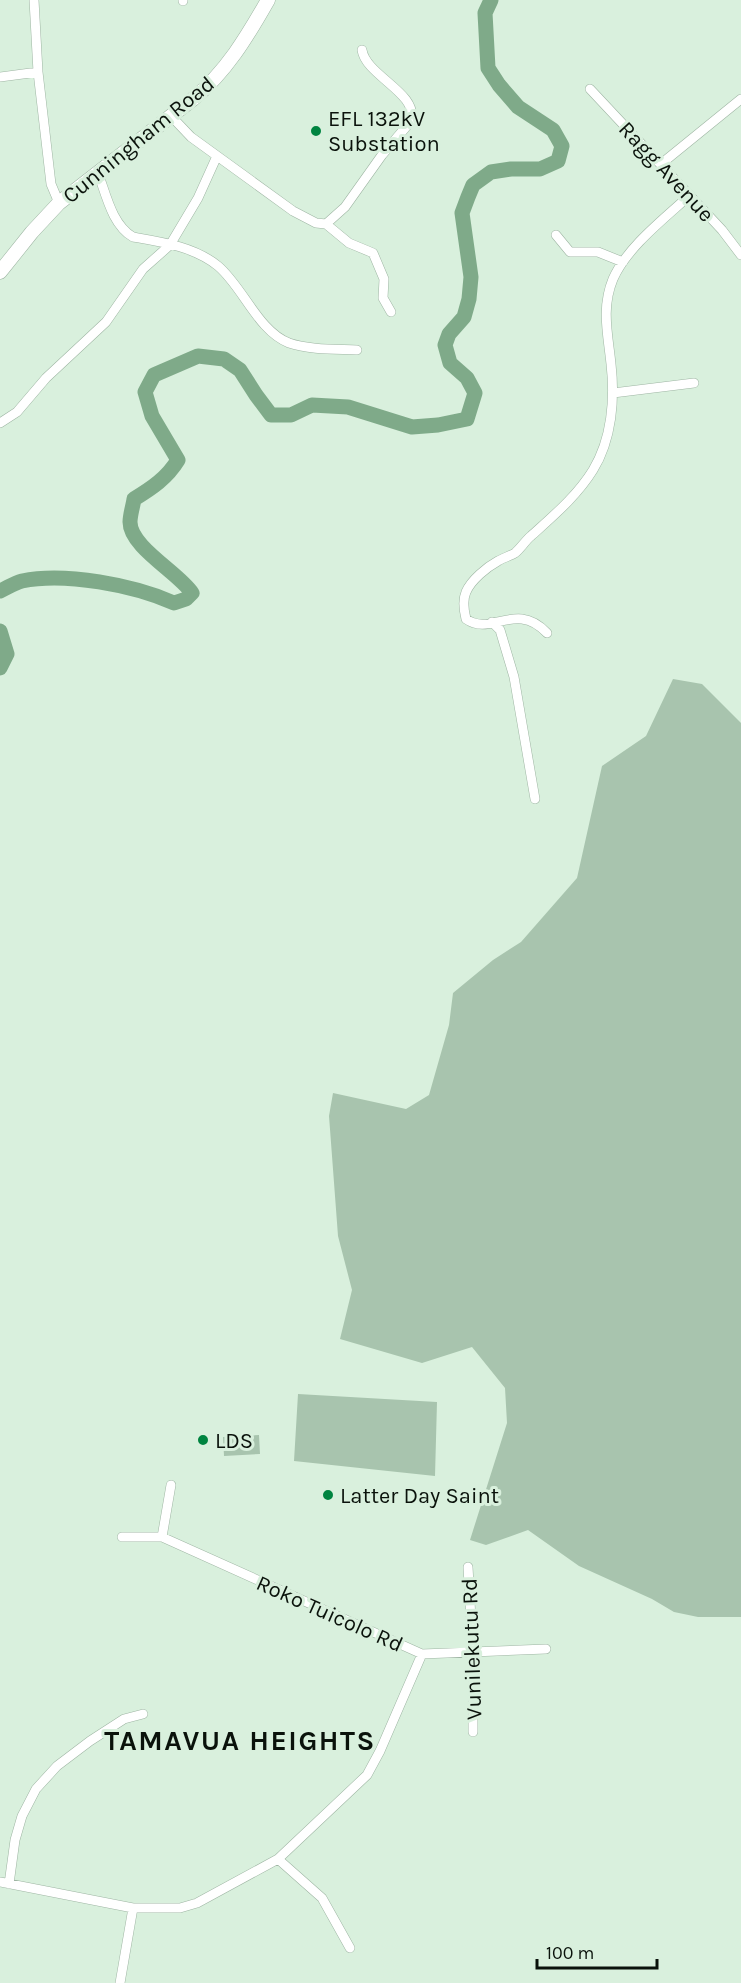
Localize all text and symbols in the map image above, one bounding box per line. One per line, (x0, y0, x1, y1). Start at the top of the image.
street label: Cunningham Road (58, 71, 220, 209)
place label: EFL 132kV Substation (328, 106, 440, 157)
street label: Ragg Avenue (613, 116, 719, 227)
marker: EFL 132kV Substation (309, 124, 323, 138)
place label: LDS (215, 1428, 253, 1454)
marker: LDS (196, 1433, 210, 1447)
place label: Latter Day Saint (340, 1483, 499, 1509)
marker: Latter Day Saint (321, 1488, 335, 1502)
street label: Roko Tuicolo Rd (252, 1570, 407, 1658)
street label: Vunilekutu Rd (457, 1578, 487, 1720)
district label: TAMAVUA HEIGHTS (104, 1724, 376, 1757)
scale bar (537, 1932, 657, 1970)
text: 100 m (546, 1942, 594, 1964)

